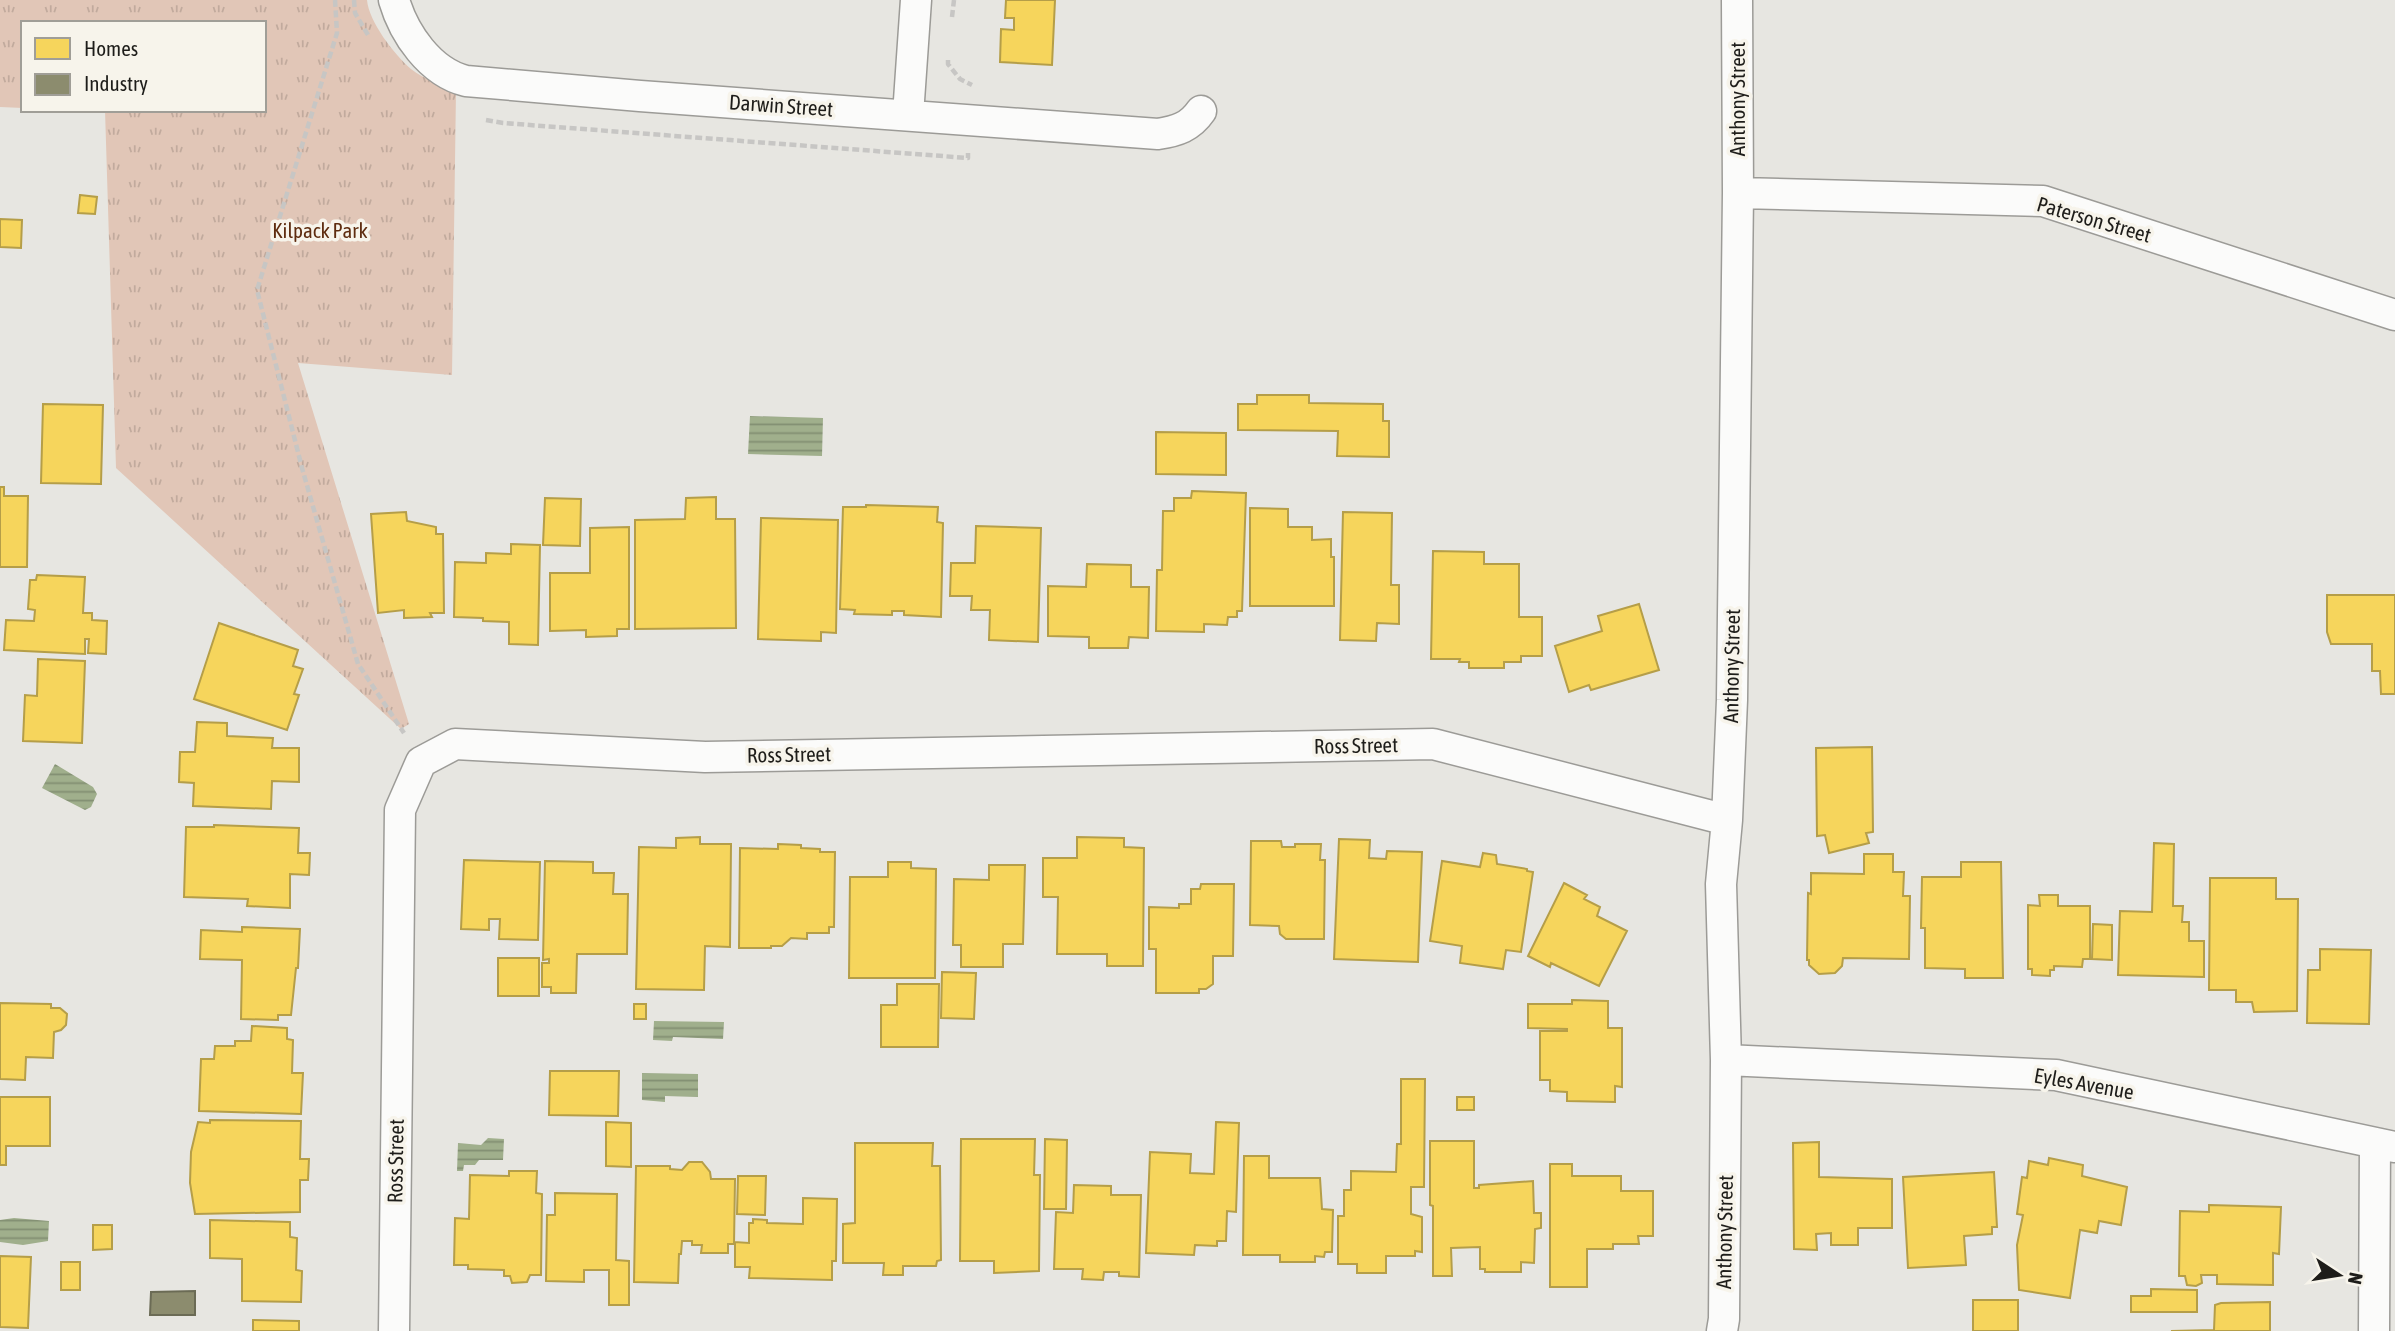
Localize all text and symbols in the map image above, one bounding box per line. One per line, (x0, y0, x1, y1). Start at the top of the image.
legend (21, 21, 266, 112)
text: Homes (84, 36, 138, 60)
street label: Anthony Street (1725, 42, 1749, 156)
text: Industry (84, 71, 148, 95)
street label: Darwin Street (728, 89, 834, 121)
street label: Paterson Street (2034, 191, 2154, 247)
park label: Kilpack Park (272, 218, 368, 242)
street label: Anthony Street (1718, 609, 1744, 723)
street label: Ross Street (1314, 732, 1398, 758)
street label: Ross Street (747, 741, 831, 767)
street label: Eyles Avenue (2032, 1062, 2136, 1104)
street label: Ross Street (382, 1119, 408, 1203)
street label: Anthony Street (1711, 1175, 1737, 1289)
north arrow (2304, 1240, 2374, 1310)
text: N (2344, 1271, 2368, 1286)

